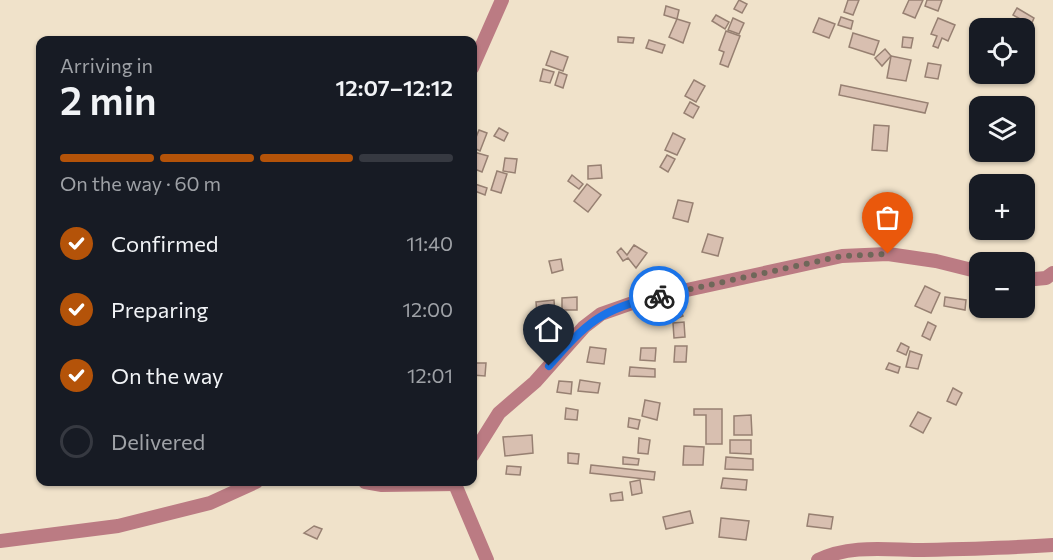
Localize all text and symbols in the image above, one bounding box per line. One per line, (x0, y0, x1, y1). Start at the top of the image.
map controls (969, 18, 1035, 318)
button: locate (969, 18, 1035, 84)
text: Arriving in (60, 53, 153, 77)
text: 12:07–12:12 (336, 74, 453, 101)
text: 2 min (60, 75, 157, 123)
button: layers (969, 96, 1035, 162)
text: On the way · 60 m (60, 171, 221, 195)
button: + (969, 174, 1035, 240)
pin (862, 192, 913, 254)
icon: bag (871, 201, 904, 234)
icon: check (60, 227, 93, 260)
text: Confirmed (111, 230, 218, 257)
text: 11:40 (406, 231, 453, 255)
button: − (969, 252, 1035, 318)
courier (629, 266, 689, 326)
icon: bike (643, 280, 676, 313)
icon: check (60, 293, 93, 326)
text: Preparing (111, 296, 208, 323)
text: 12:00 (403, 297, 453, 321)
pin (523, 304, 574, 366)
icon: home (532, 313, 565, 346)
icon: check (60, 359, 93, 392)
text: On the way (111, 362, 223, 389)
text: 12:01 (407, 363, 453, 387)
text: Delivered (111, 428, 205, 455)

